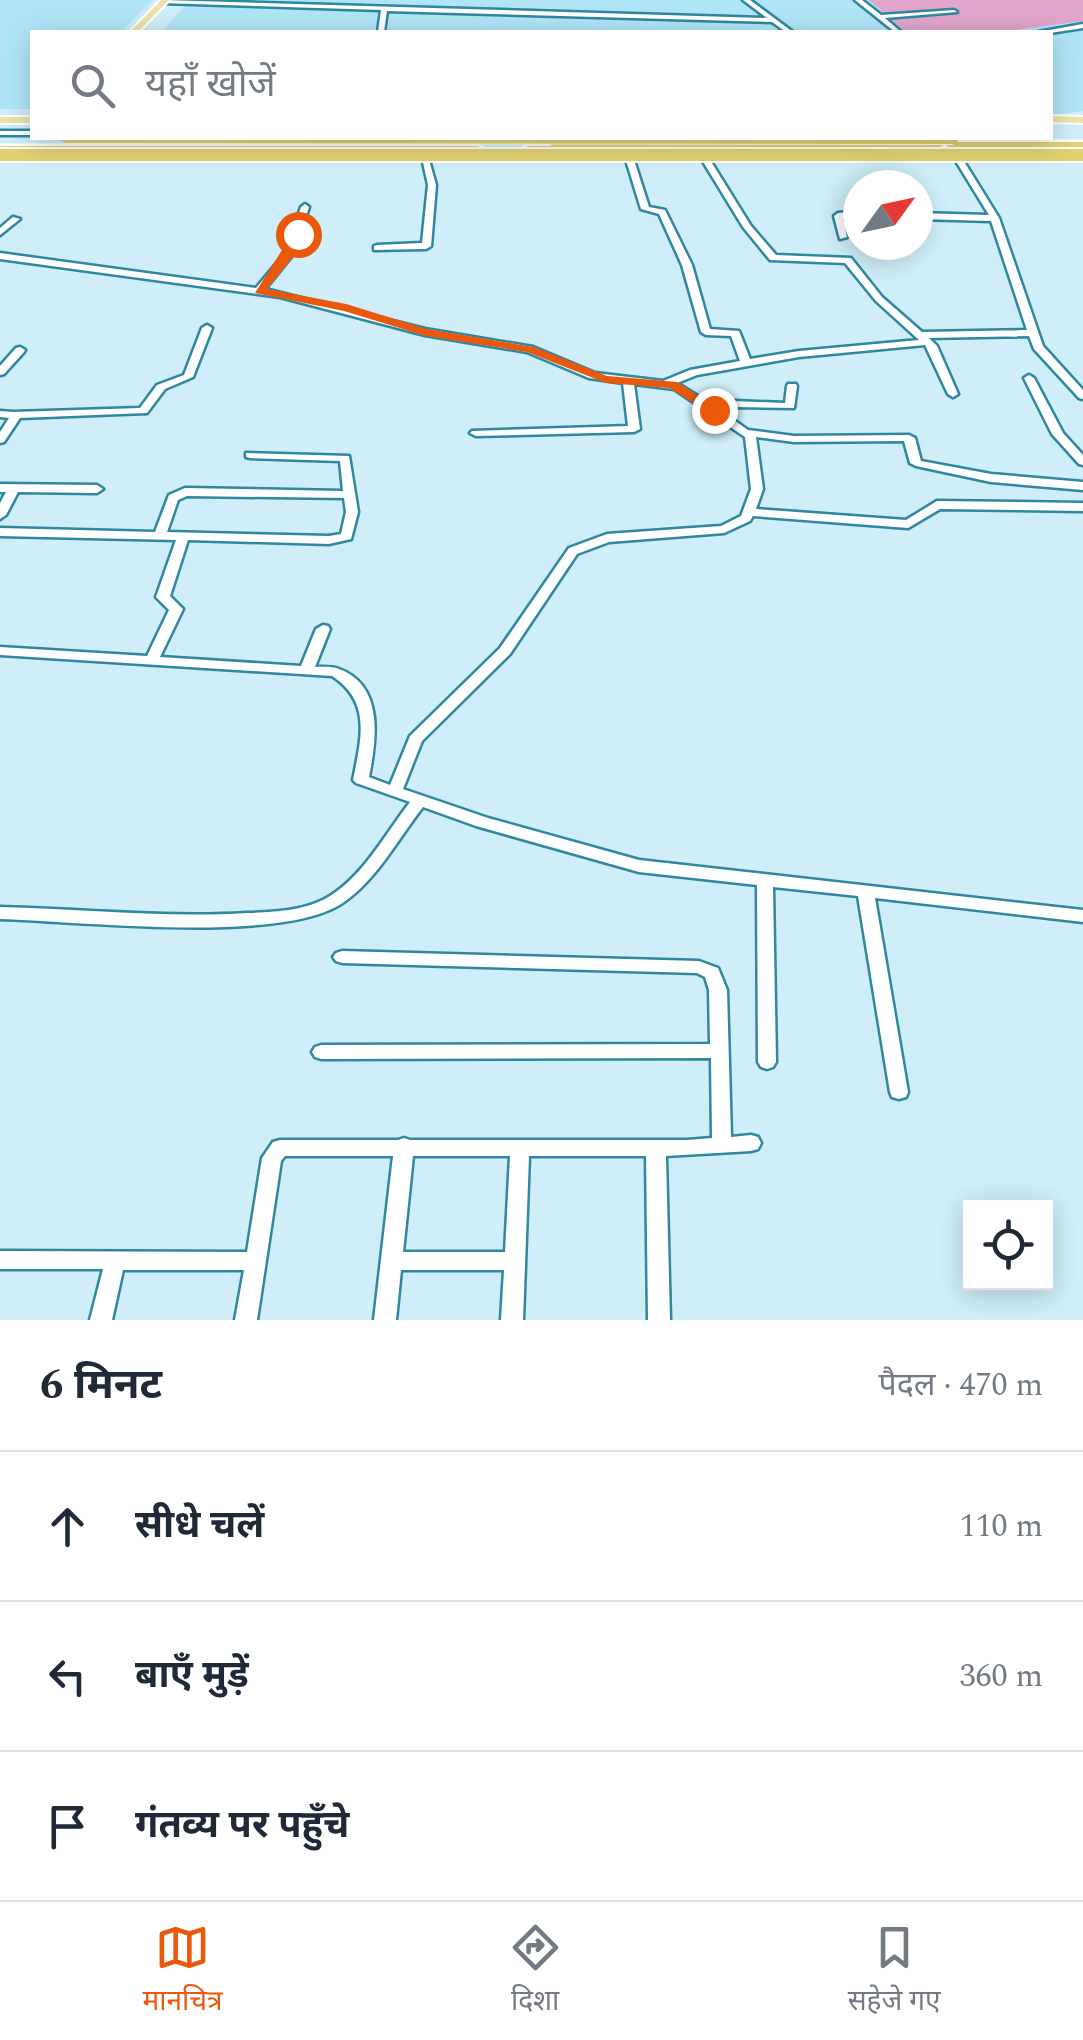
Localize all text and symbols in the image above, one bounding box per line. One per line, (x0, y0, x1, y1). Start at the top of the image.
search box (30, 30, 1053, 140)
text: यहाँ खोजें (145, 56, 276, 114)
icon: search (65, 58, 120, 113)
north arrow (843, 170, 933, 260)
route start (276, 212, 322, 258)
route end (692, 388, 738, 434)
map controls (963, 1200, 1053, 1290)
button: locate (963, 1200, 1053, 1290)
text: 6 मिनट (40, 1354, 162, 1417)
text: पैदल · 470 m (879, 1361, 1043, 1410)
text: सीधे चलें (135, 1497, 264, 1555)
icon: ahead (40, 1499, 95, 1554)
text: 110 m (959, 1502, 1043, 1551)
text: बाएँ मुड़ें (135, 1647, 249, 1705)
icon: left (40, 1649, 95, 1704)
text: 360 m (959, 1652, 1043, 1701)
text: गंतव्य पर पहुँचे (135, 1797, 349, 1855)
icon: arrive (40, 1799, 95, 1854)
tab: मानचित्र (143, 1920, 223, 2023)
tab: दिशा (508, 1920, 563, 2023)
tab: सहेजे गए (848, 1920, 940, 2023)

